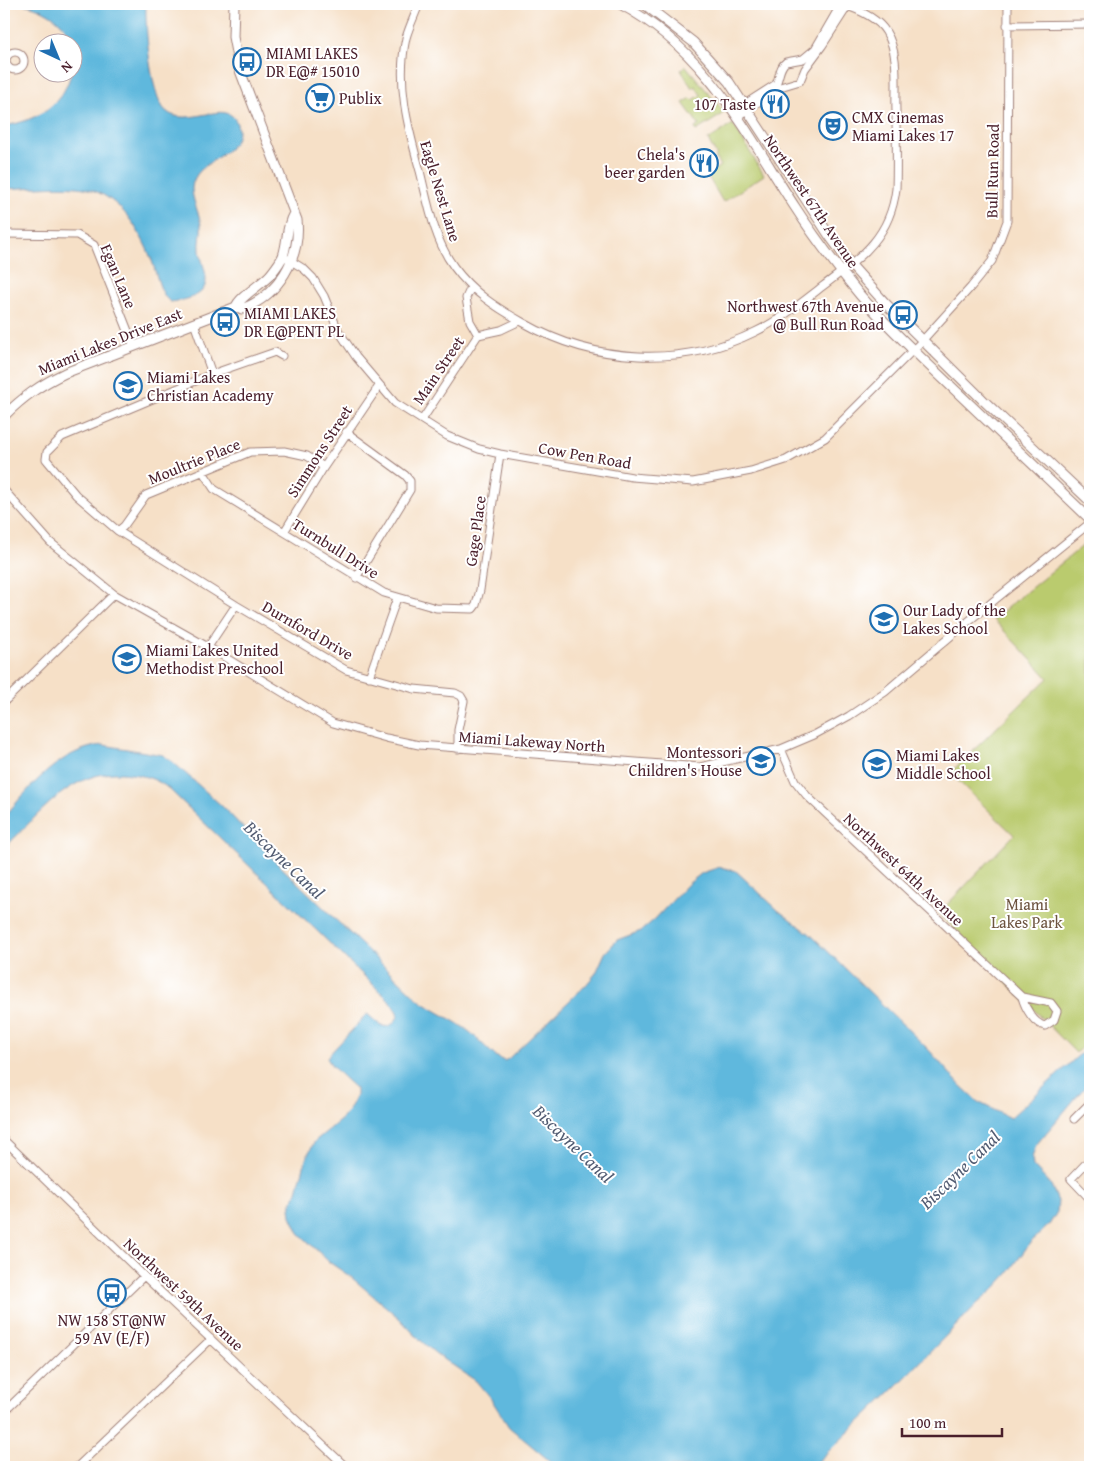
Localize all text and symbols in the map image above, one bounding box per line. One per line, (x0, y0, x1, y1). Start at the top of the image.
north arrow (32, 32, 82, 82)
place label: MIAMI LAKES DR E@# 15010 (266, 41, 360, 83)
bus stop icon: MIAMI LAKES DR E@# 15010 (232, 47, 262, 77)
text: N (56, 57, 77, 78)
supermarket icon: Publix (305, 83, 335, 113)
place label: Publix (339, 86, 383, 110)
restaurant icon: 107 Taste (760, 89, 790, 119)
place label: 107 Taste (694, 92, 756, 116)
place label: CMX Cinemas Miami Lakes 17 (852, 105, 955, 147)
theatre icon: CMX Cinemas Miami Lakes 17 (818, 111, 848, 141)
street label: Bull Run Road (979, 123, 1005, 218)
street label: Northwest 67th Avenue (758, 129, 866, 273)
street label: Eagle Nest Lane (414, 138, 468, 244)
place label: Chela's beer garden (605, 142, 685, 184)
restaurant icon: Chela's beer garden (689, 148, 719, 178)
street label: Egan Lane (95, 240, 143, 312)
place label: Northwest 67th Avenue @ Bull Run Road (727, 294, 884, 336)
bus stop icon: Northwest 67th Avenue @ Bull Run Road (888, 300, 918, 330)
street label: Miami Lakes Drive East (34, 301, 186, 381)
place label: MIAMI LAKES DR E@PENT PL (244, 301, 344, 343)
bus stop icon: MIAMI LAKES DR E@PENT PL (210, 307, 240, 337)
street label: Main Street (406, 331, 470, 409)
place label: Miami Lakes Christian Academy (147, 365, 274, 407)
school or university icon: Miami Lakes Christian Academy (113, 371, 143, 401)
street label: Simmons Street (280, 400, 358, 502)
street label: Moultrie Place (144, 432, 244, 490)
street label: Cow Pen Road (537, 435, 634, 475)
street label: Gage Place (458, 494, 492, 568)
street label: Turnbull Drive (288, 512, 384, 584)
street label: Durnford Drive (258, 594, 358, 666)
place label: Our Lady of the Lakes School (903, 598, 1006, 640)
school or university icon: Our Lady of the Lakes School (869, 604, 899, 634)
place label: Miami Lakes United Methodist Preschool (146, 638, 284, 680)
school or university icon: Miami Lakes United Methodist Preschool (112, 644, 142, 674)
street label: Miami Lakeway North (458, 724, 606, 758)
place label: Montessori Children's House (629, 740, 743, 782)
place label: Miami Lakes Middle School (896, 743, 991, 785)
school or university icon: Montessori Children's House (746, 746, 776, 776)
school or university icon: Miami Lakes Middle School (862, 749, 892, 779)
street label: Northwest 64th Avenue (839, 807, 969, 931)
water label: Biscayne Canal (237, 813, 331, 906)
park label: Miami Lakes Park (991, 892, 1064, 934)
water label: Biscayne Canal (526, 1097, 620, 1190)
water label: Biscayne Canal (913, 1124, 1006, 1216)
street label: Northwest 59th Avenue (119, 1232, 249, 1356)
bus stop icon: NW 158 ST@NW 59 AV (E/F) (97, 1278, 127, 1308)
place label: NW 158 ST@NW 59 AV (E/F) (58, 1308, 167, 1350)
scale bar (902, 1406, 1002, 1438)
text: 100 m (909, 1412, 947, 1433)

